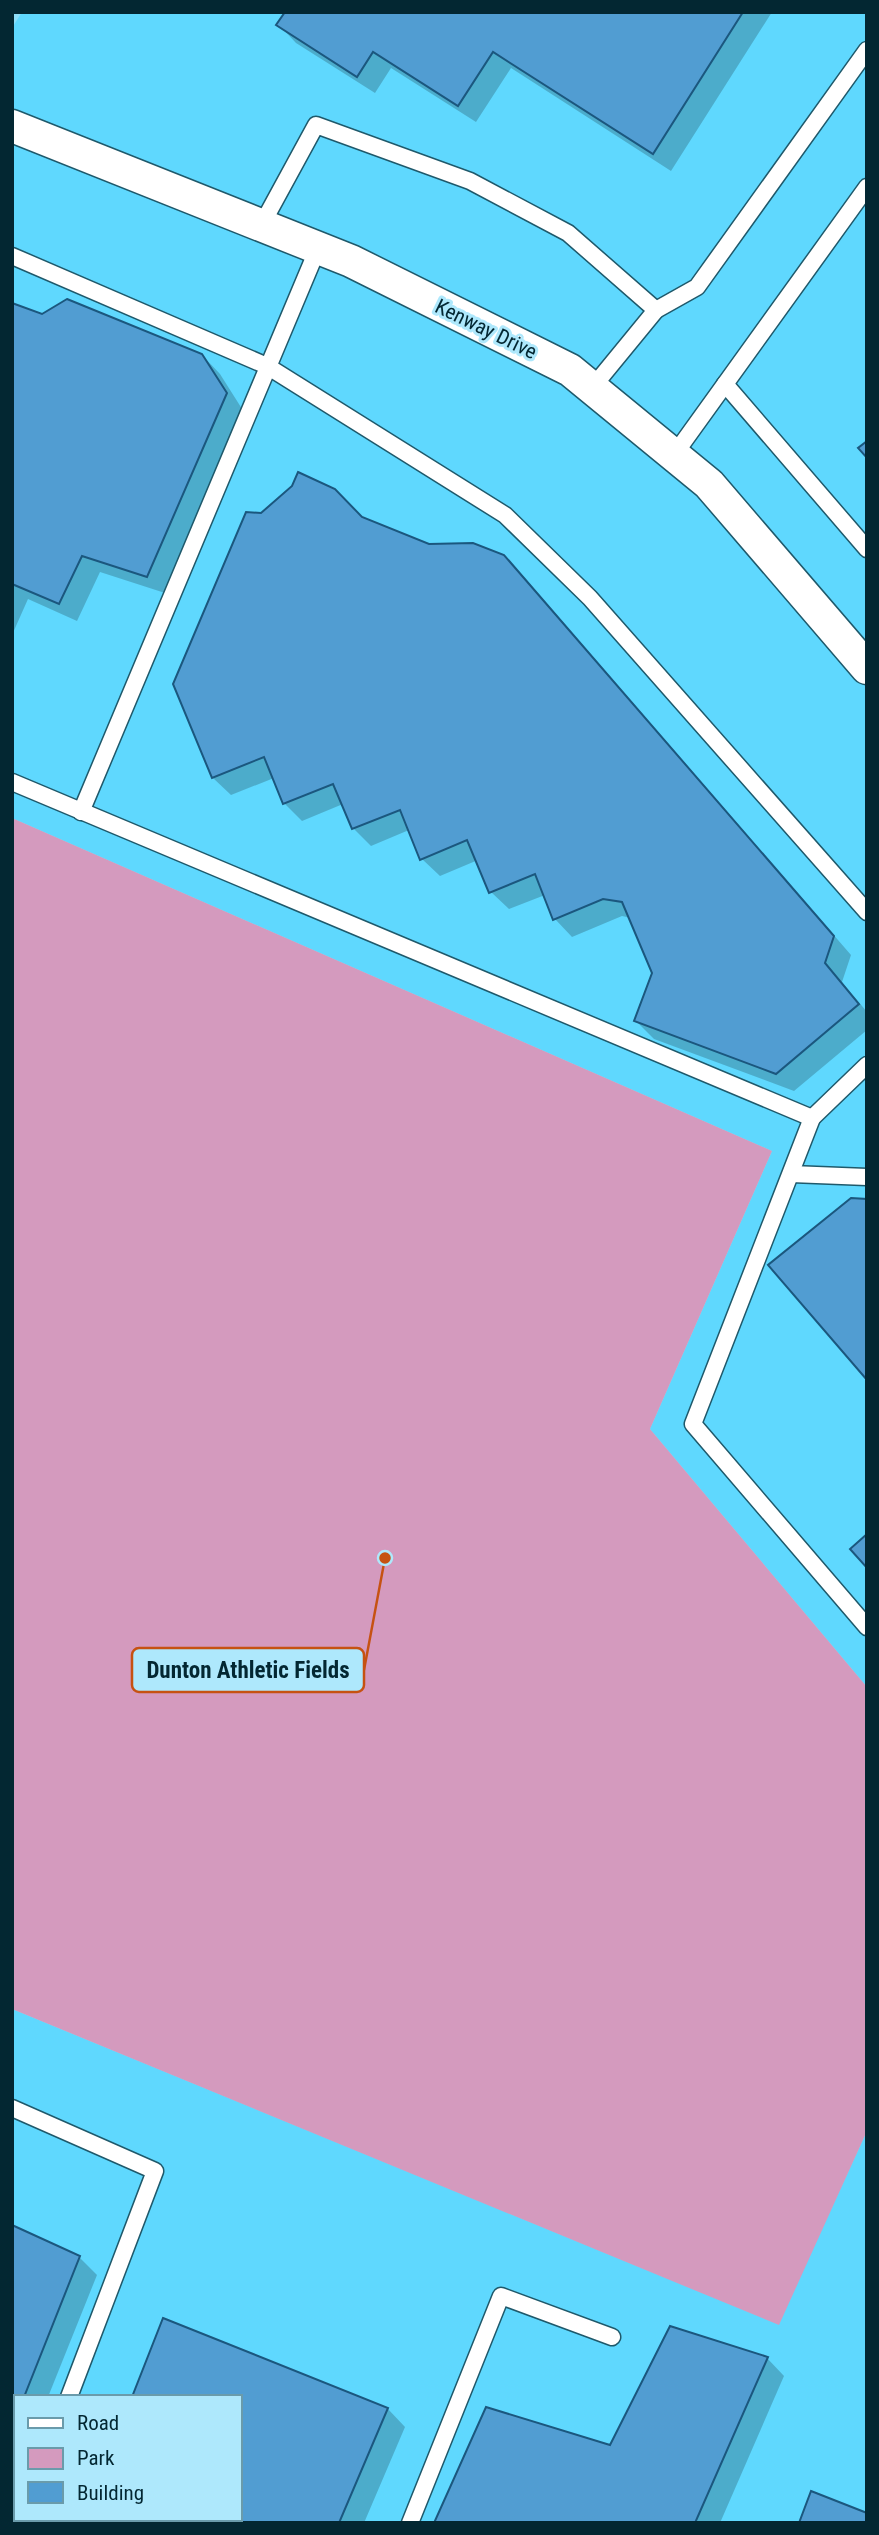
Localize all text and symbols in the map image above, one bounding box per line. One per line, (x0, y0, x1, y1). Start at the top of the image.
street label: Kenway Drive (431, 294, 541, 364)
callout: Dunton Athletic Fields (132, 1648, 364, 1692)
text: Dunton Athletic Fields (146, 1657, 350, 1684)
legend (14, 2395, 242, 2521)
text: Road (77, 2411, 119, 2435)
text: Park (77, 2446, 115, 2470)
text: Building (77, 2481, 144, 2505)

